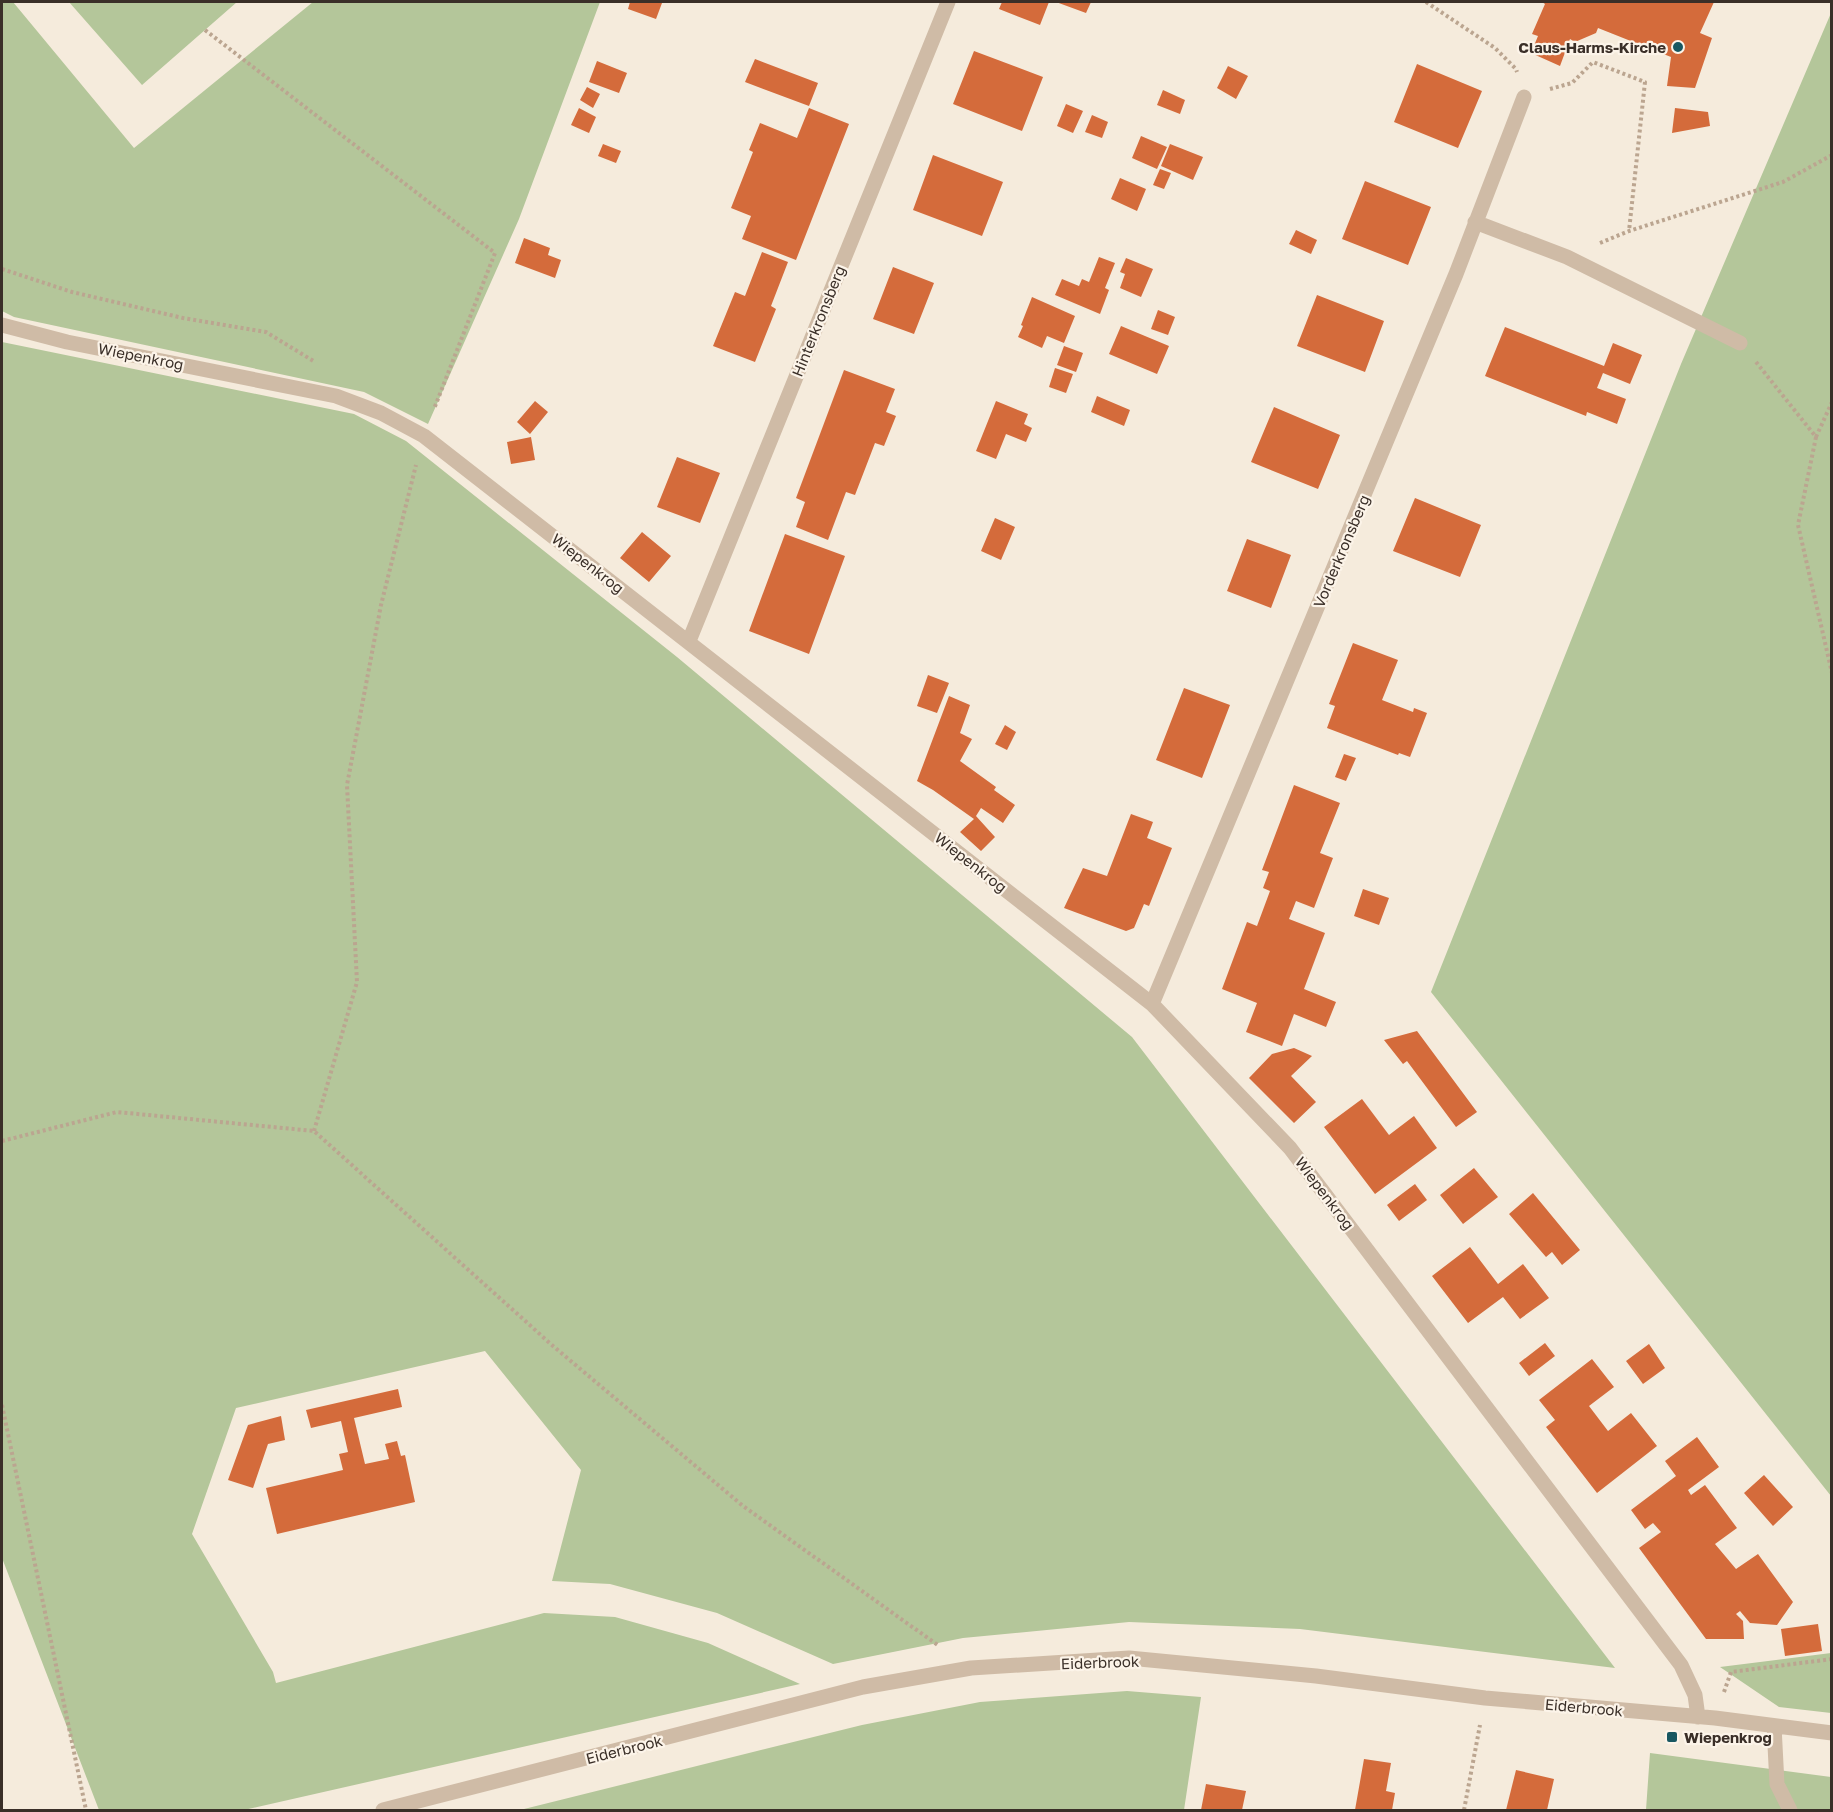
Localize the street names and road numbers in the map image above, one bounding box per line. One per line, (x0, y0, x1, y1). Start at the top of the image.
street label: Hinterkronsberg (788, 263, 848, 379)
street label: Wiepenkrog (97, 339, 185, 373)
street label: Vorderkronsberg (1309, 492, 1373, 610)
street label: Wiepenkrog (548, 529, 628, 597)
street label: Wiepenkrog (931, 828, 1011, 896)
street label: Wiepenkrog (1292, 1153, 1358, 1233)
street label: Eiderbrook (1061, 1652, 1140, 1672)
street label: Eiderbrook (1544, 1695, 1624, 1719)
street label: Eiderbrook (584, 1731, 665, 1767)

